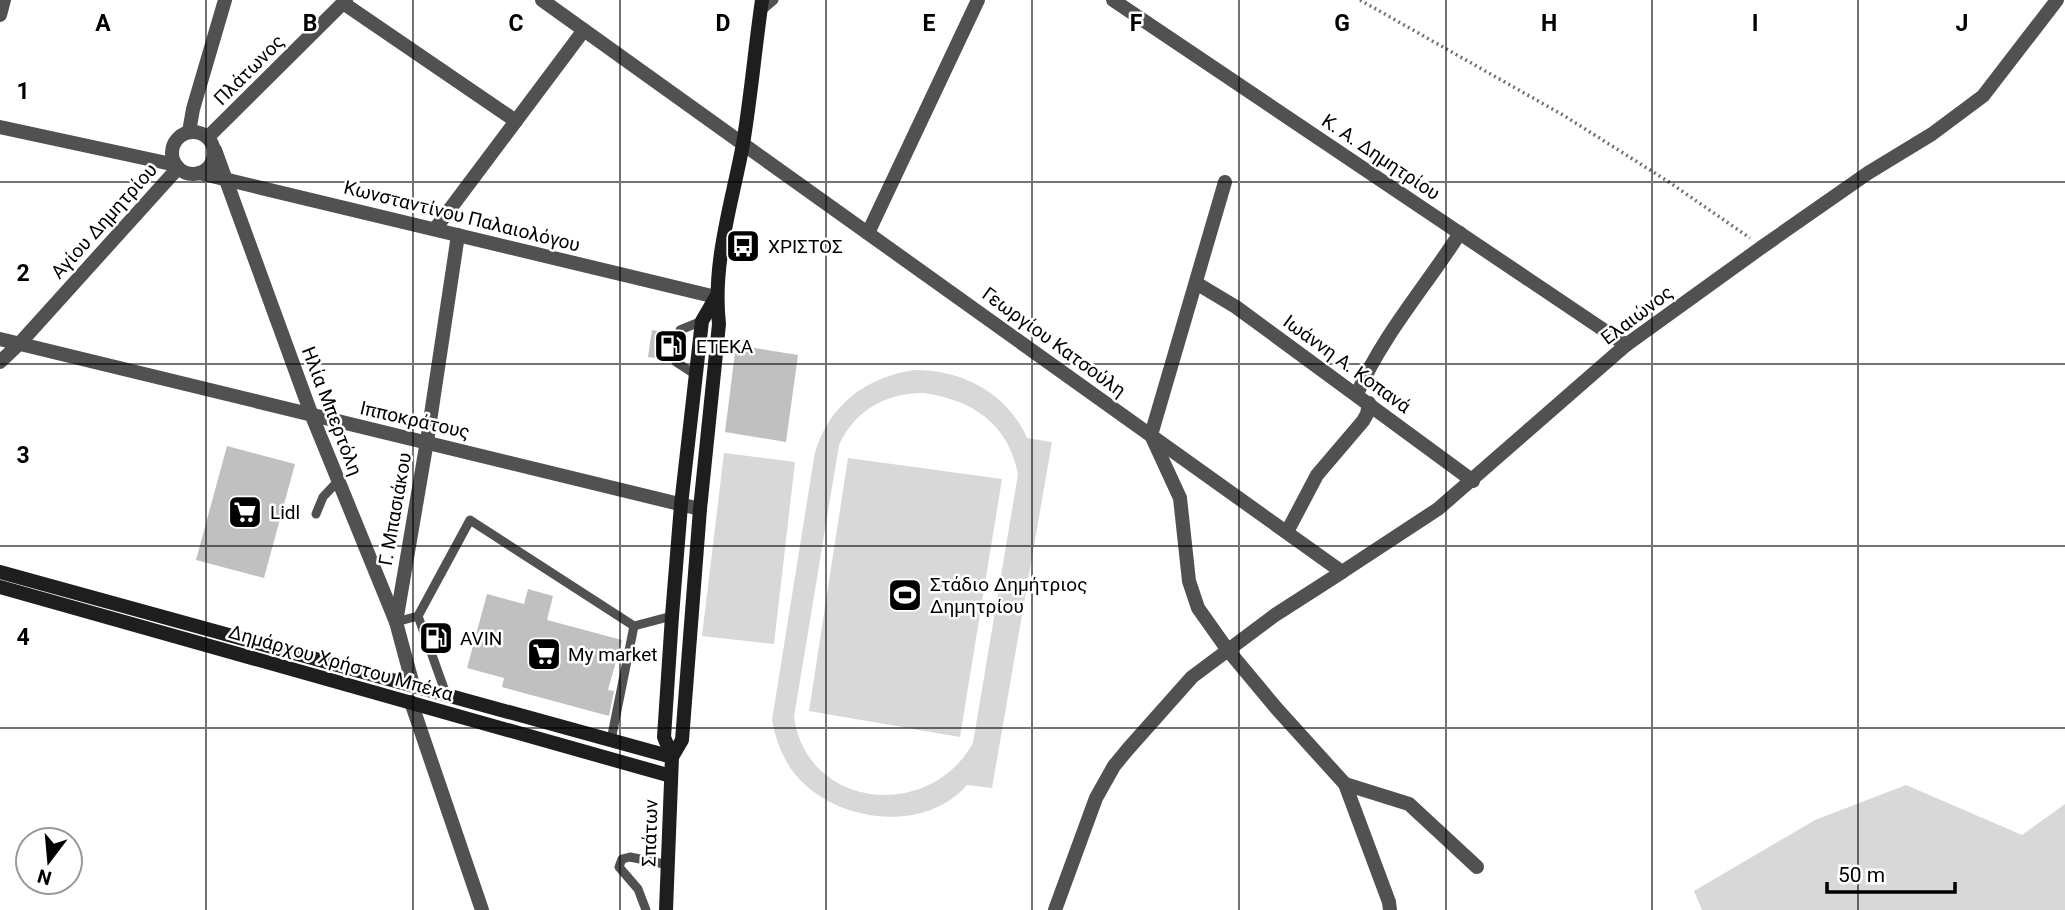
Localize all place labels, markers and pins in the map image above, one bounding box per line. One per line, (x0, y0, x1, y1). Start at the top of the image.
bus stop icon: ΧΡΙΣΤΟΣ (724, 227, 762, 265)
place label: ΧΡΙΣΤΟΣ (768, 235, 843, 258)
fuel station icon: ΕΤΕΚΑ (652, 327, 690, 365)
place label: ΕΤΕΚΑ (696, 335, 754, 358)
supermarket icon: Lidl (226, 493, 264, 531)
place label: Lidl (270, 501, 300, 524)
place label: Στάδιο Δημήτριος Δημητρίου (930, 573, 1087, 618)
sports icon: Στάδιο Δημήτριος Δημητρίου (886, 576, 924, 614)
fuel station icon: AVIN (417, 619, 455, 657)
place label: AVIN (460, 627, 502, 650)
supermarket icon: My market (525, 635, 563, 673)
place label: My market (568, 643, 657, 666)

